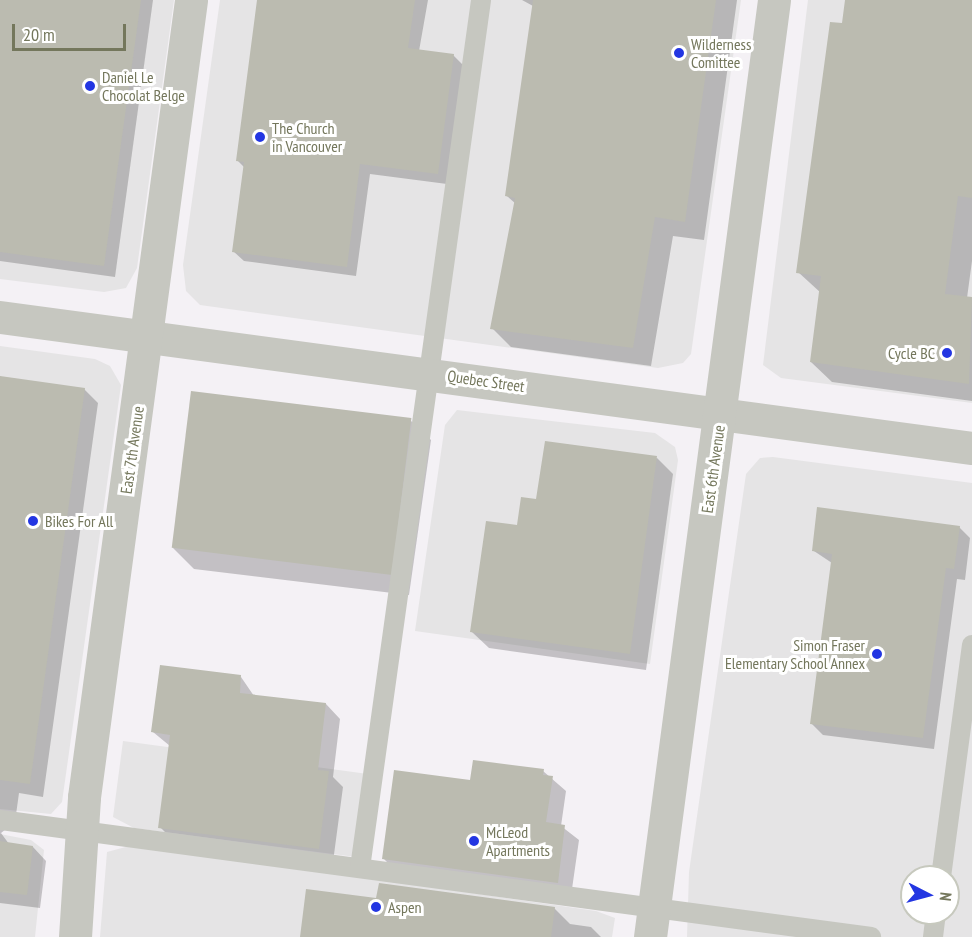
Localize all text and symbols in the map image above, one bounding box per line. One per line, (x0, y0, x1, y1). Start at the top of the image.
scale bar (15, 12, 129, 50)
text: 20 m (23, 23, 55, 46)
place label: Wilderness Comittee (691, 34, 751, 72)
marker: Wilderness Comittee (672, 46, 686, 60)
place label: Daniel Le Chocolat Belge (102, 67, 185, 105)
marker: Daniel Le Chocolat Belge (83, 79, 97, 93)
place label: The Church in Vancouver (272, 118, 343, 156)
marker: The Church in Vancouver (253, 130, 267, 144)
place label: Cycle BC (888, 343, 935, 363)
marker: Cycle BC (940, 346, 954, 360)
street label: Quebec Street (446, 366, 526, 396)
street label: East 7th Avenue (116, 405, 148, 495)
street label: East 6th Avenue (697, 424, 729, 514)
place label: Bikes For All (45, 511, 114, 531)
marker: Bikes For All (26, 514, 40, 528)
place label: Simon Fraser Elementary School Annex (724, 635, 865, 673)
marker: Simon Fraser Elementary School Annex (870, 647, 884, 661)
place label: McLeod Apartments (486, 822, 550, 860)
marker: McLeod Apartments (467, 834, 481, 848)
north arrow (900, 865, 960, 925)
text: N (936, 891, 956, 902)
place label: Aspen (388, 897, 422, 917)
marker: Aspen (369, 900, 383, 914)

